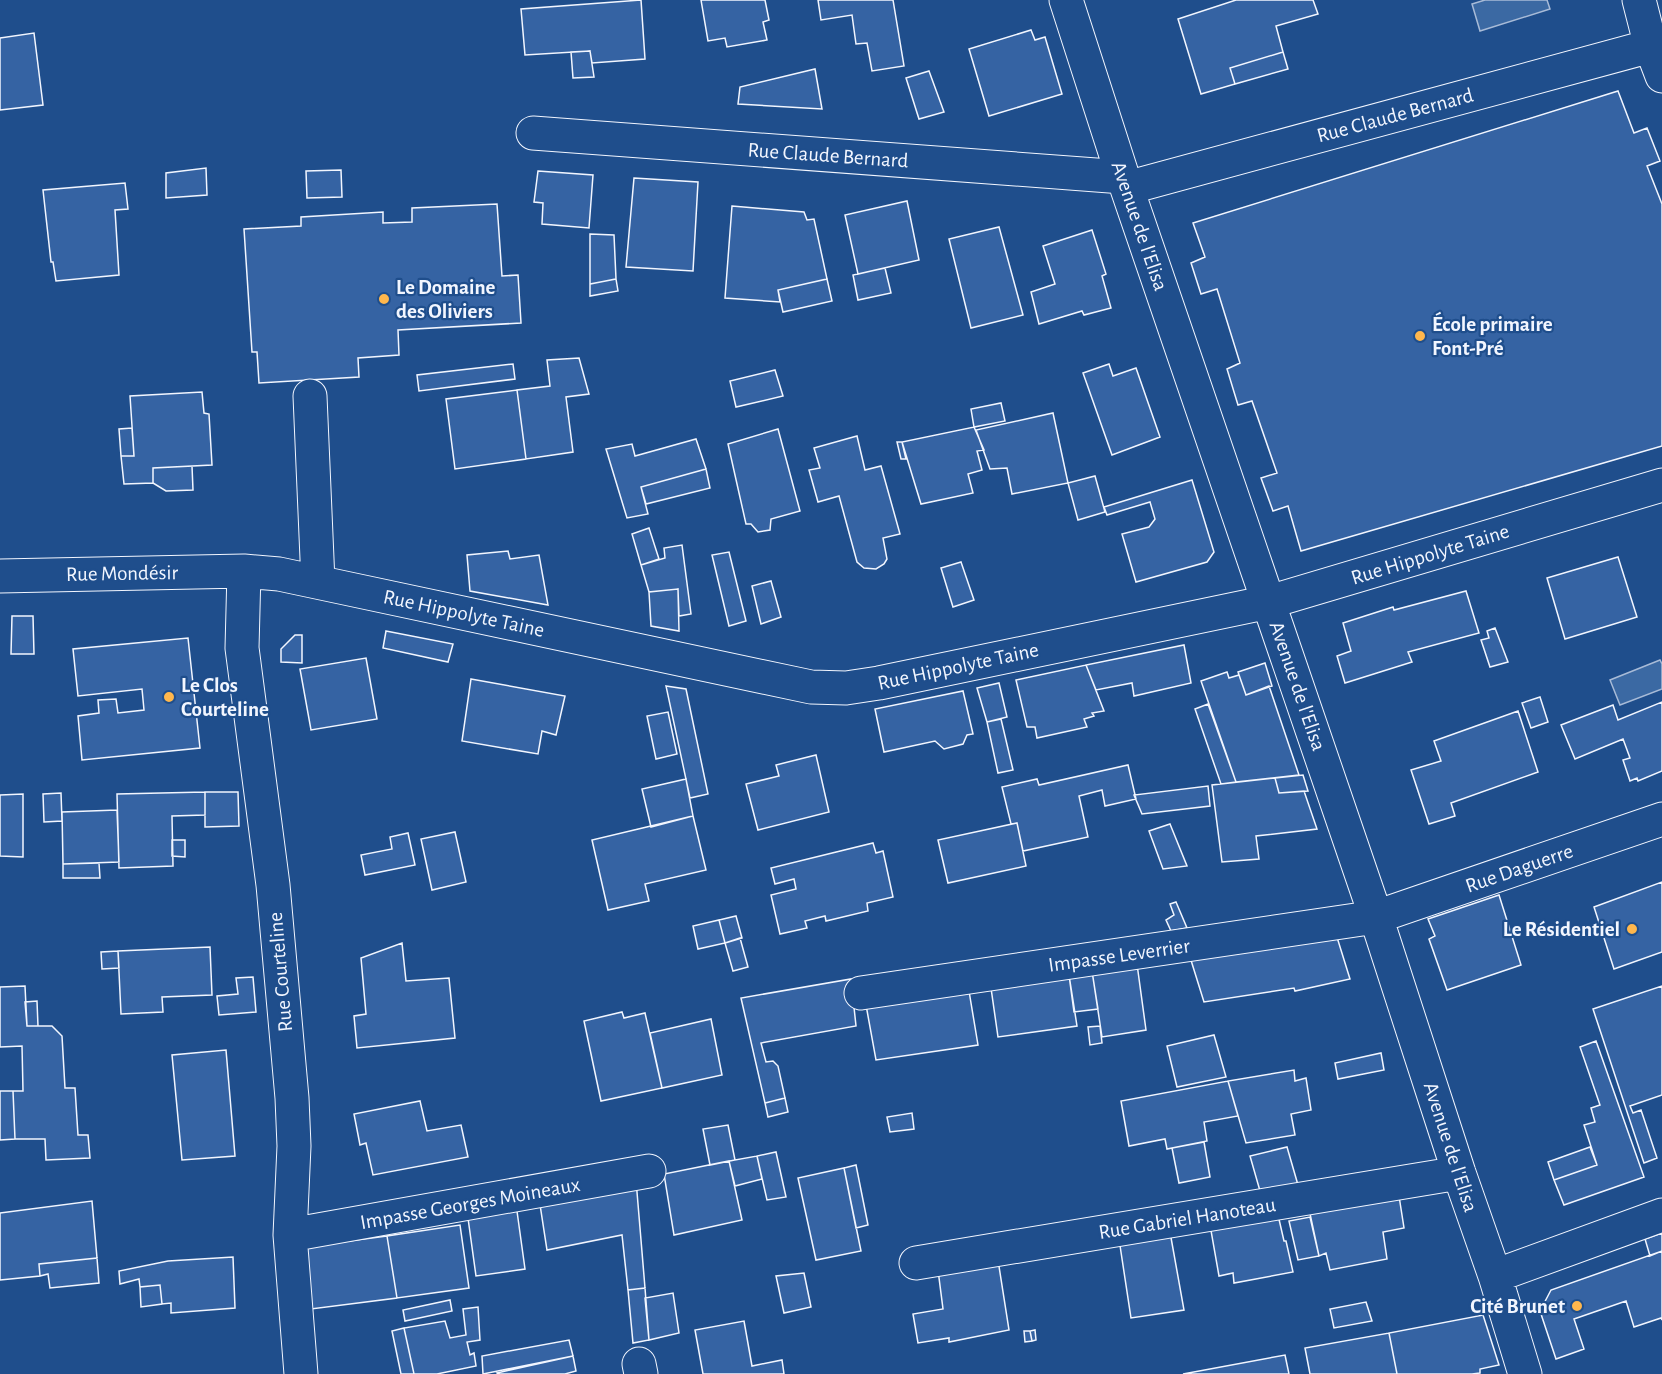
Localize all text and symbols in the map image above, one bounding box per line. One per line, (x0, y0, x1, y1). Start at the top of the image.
street label: Rue Claude Bernard (1315, 84, 1476, 146)
street label: Rue Claude Bernard (747, 139, 909, 172)
street label: Avenue de l'Elisa (1108, 159, 1172, 294)
place label: Le Domaine des Oliviers (396, 277, 496, 322)
marker: Le Domaine des Oliviers (377, 292, 391, 306)
place label: École primaire Font-Pré (1432, 311, 1553, 359)
marker: École primaire Font-Pré (1413, 329, 1427, 343)
street label: Rue Hippolyte Taine (1349, 520, 1512, 589)
street label: Rue Mondésir (66, 562, 179, 585)
street label: Rue Hippolyte Taine (381, 586, 546, 641)
street label: Avenue de l'Elisa (1266, 619, 1330, 754)
street label: Rue Hippolyte Taine (876, 639, 1041, 694)
place label: Le Clos Courteline (181, 675, 269, 720)
marker: Le Clos Courteline (162, 690, 176, 704)
street label: Rue Daguerre (1463, 840, 1576, 897)
street label: Rue Courteline (265, 911, 296, 1033)
place label: Le Résidentiel (1503, 919, 1620, 940)
marker: Le Résidentiel (1625, 922, 1639, 936)
street label: Impasse Leverrier (1047, 935, 1191, 976)
street label: Avenue de l'Elisa (1420, 1080, 1481, 1215)
street label: Impasse Georges Moineaux (359, 1174, 582, 1233)
street label: Rue Gabriel Hanoteau (1097, 1194, 1277, 1243)
place label: Cité Brunet (1470, 1296, 1565, 1317)
marker: Cité Brunet (1570, 1299, 1584, 1313)

